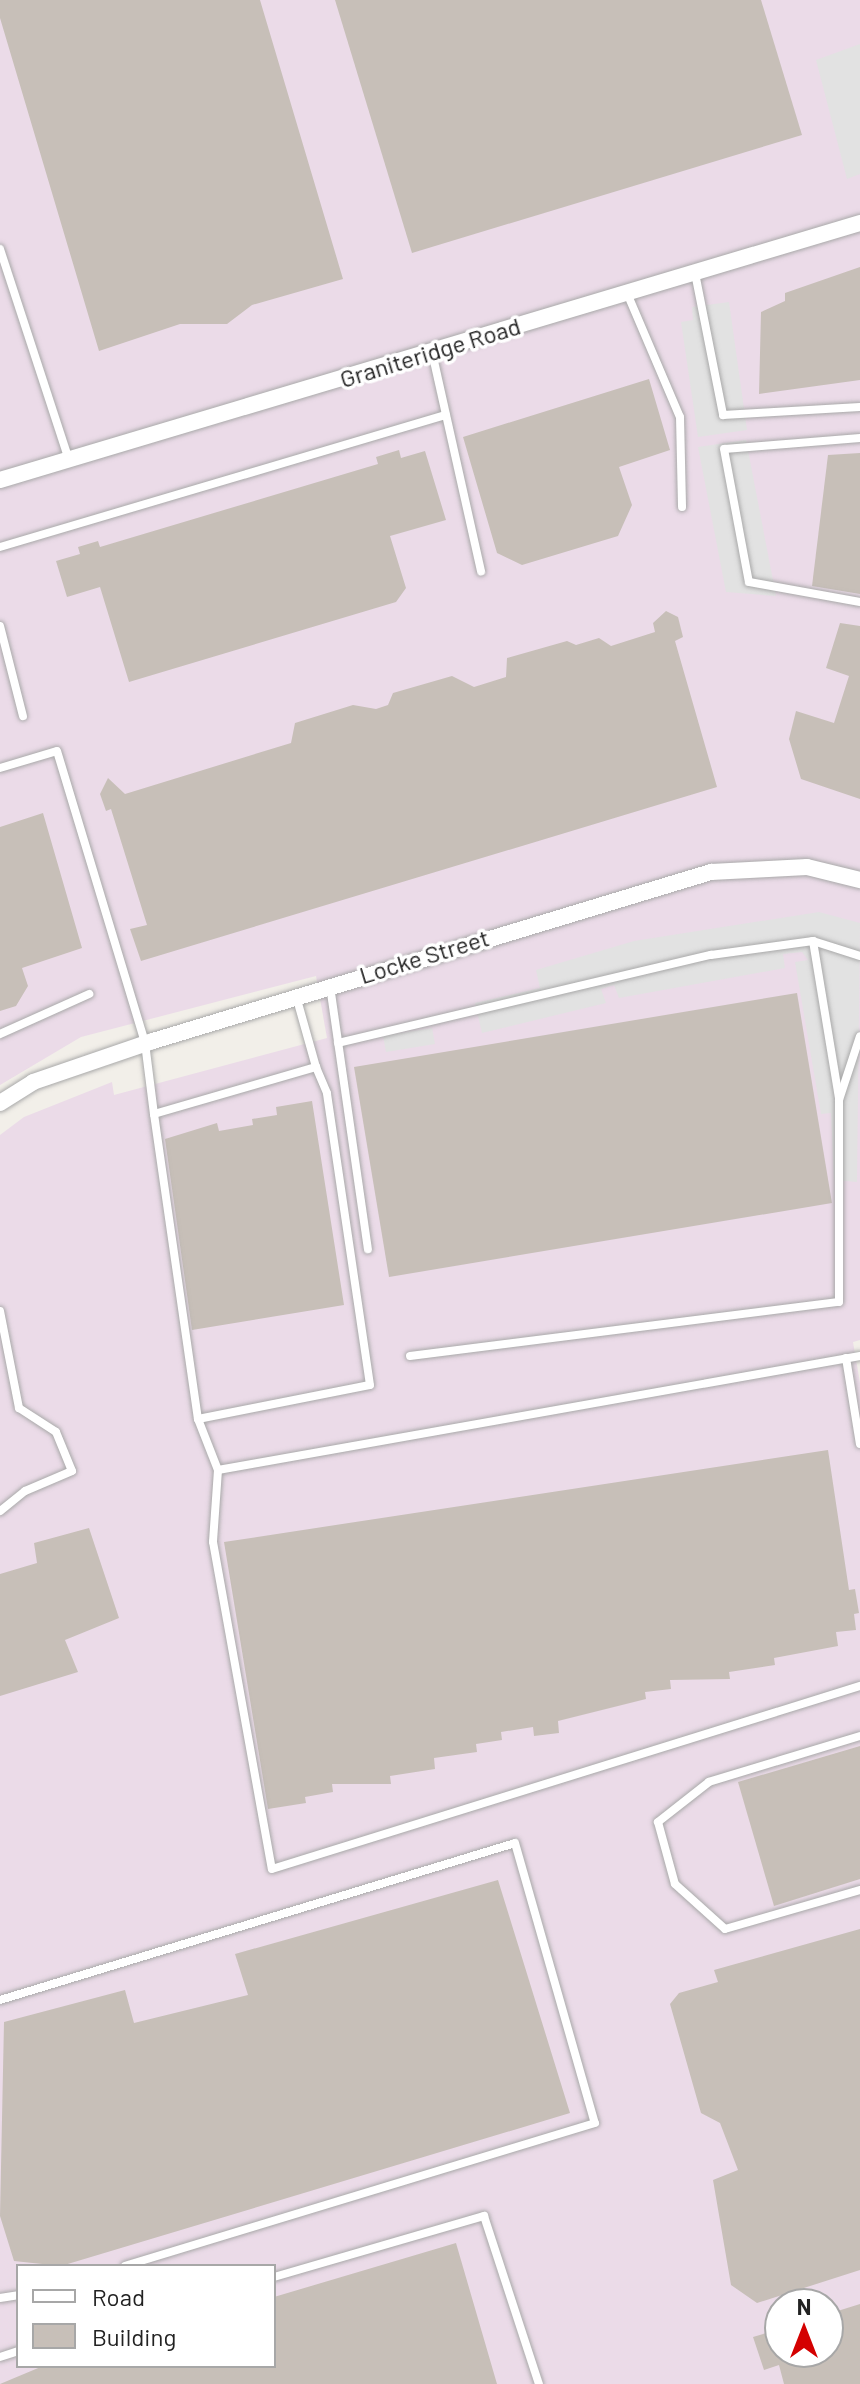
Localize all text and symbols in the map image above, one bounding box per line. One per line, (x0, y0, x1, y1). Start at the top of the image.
street label: Graniteridge Road (336, 311, 524, 393)
street label: Locke Street (356, 923, 492, 989)
legend (16, 2264, 276, 2368)
text: Road (92, 2282, 145, 2311)
north arrow (764, 2288, 844, 2368)
text: N (797, 2293, 811, 2319)
text: Building (92, 2322, 176, 2351)

